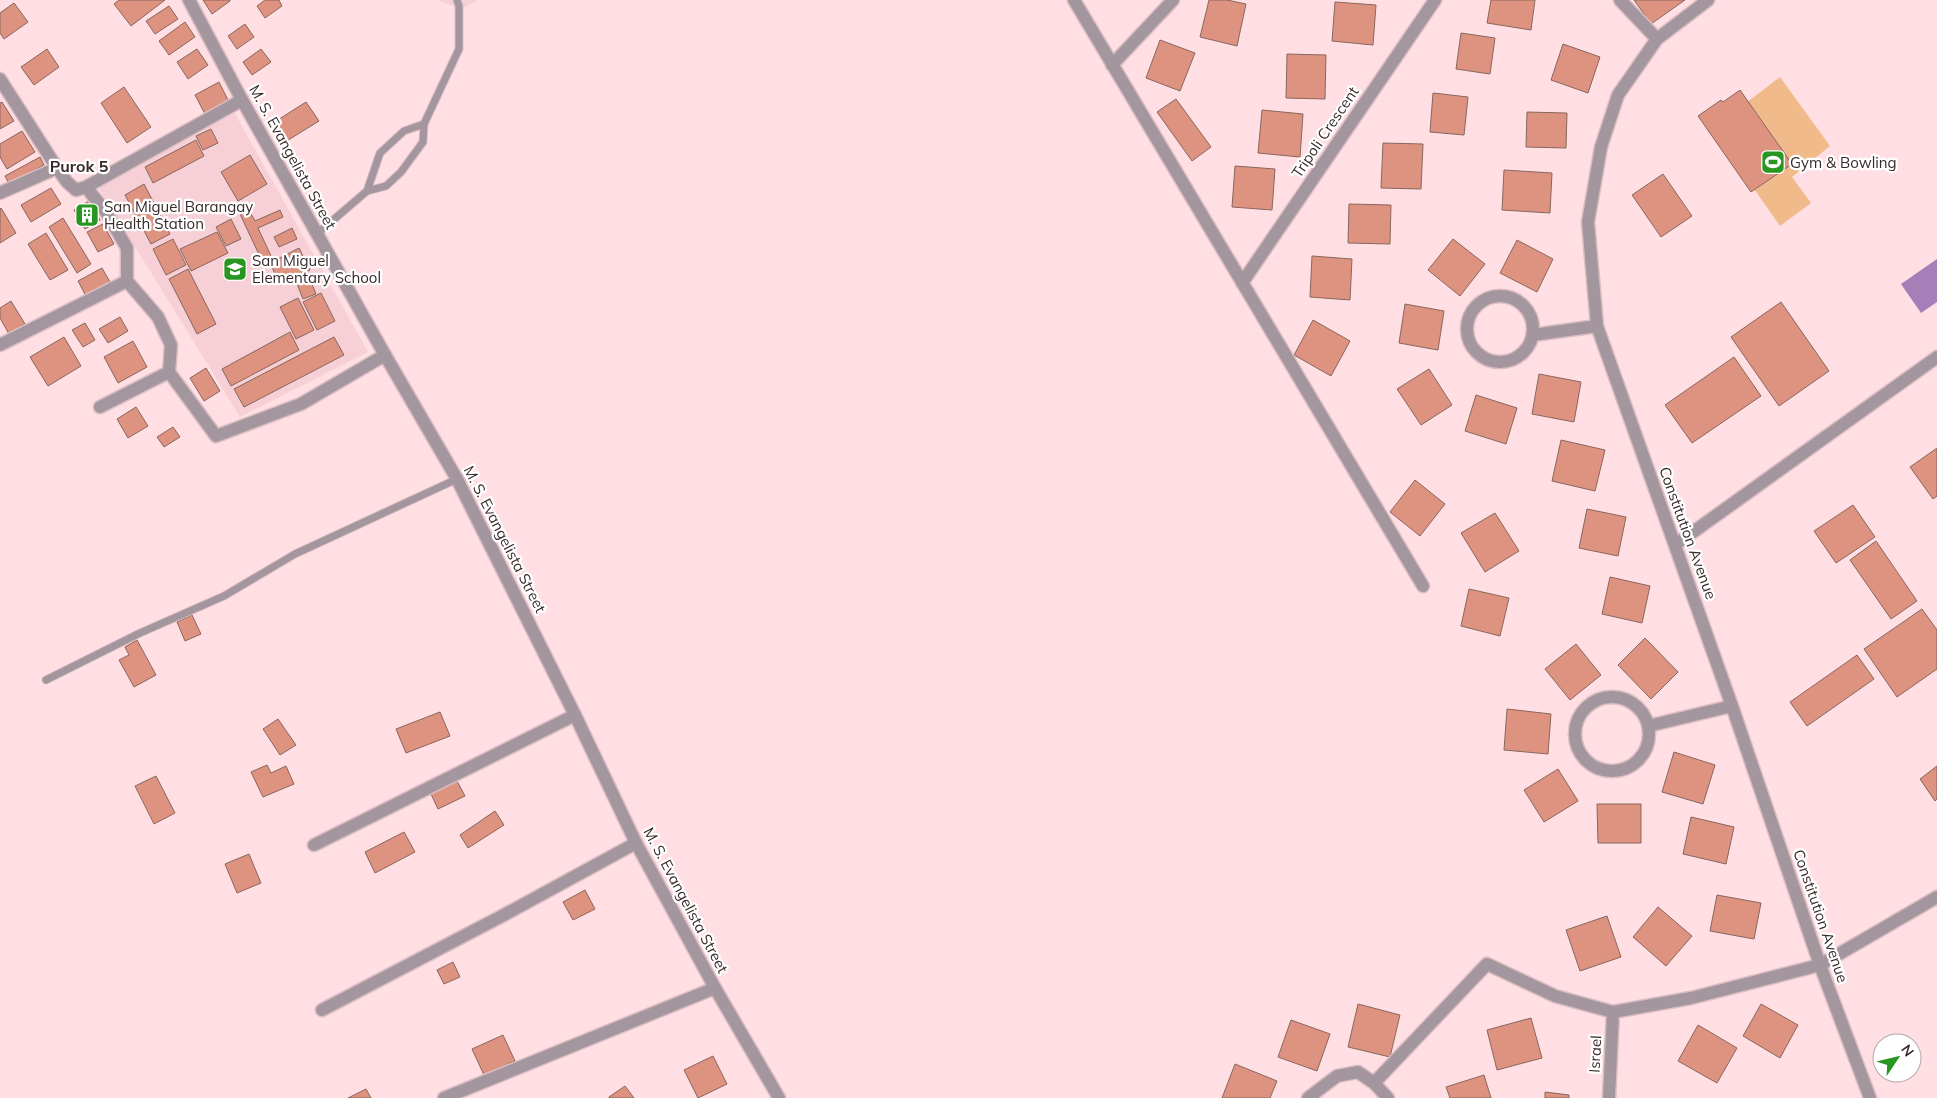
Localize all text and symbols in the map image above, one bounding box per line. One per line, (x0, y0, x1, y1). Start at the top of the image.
street label: M. S. Evangelista Street (245, 81, 341, 233)
street label: Tripoli Crescent (1287, 83, 1363, 181)
sports icon: Gym & Bowling (1760, 149, 1786, 175)
place label: Gym & Bowling (1790, 153, 1897, 172)
district label: Purok 5 (50, 156, 109, 176)
place label: San Miguel Barangay Health Station (104, 197, 253, 233)
building icon: San Miguel Barangay Health Station (74, 202, 100, 228)
place label: San Miguel Elementary School (252, 251, 381, 287)
school or university icon: San Miguel Elementary School (222, 256, 248, 282)
street label: M. S. Evangelista Street (460, 462, 550, 616)
street label: Constitution Avenue (1655, 464, 1721, 602)
street label: M. S. Evangelista Street (639, 824, 733, 976)
street label: Constitution Avenue (1789, 847, 1853, 985)
north arrow (1872, 1033, 1922, 1083)
street label: Israel (1585, 1035, 1605, 1073)
text: N (1897, 1041, 1918, 1060)

